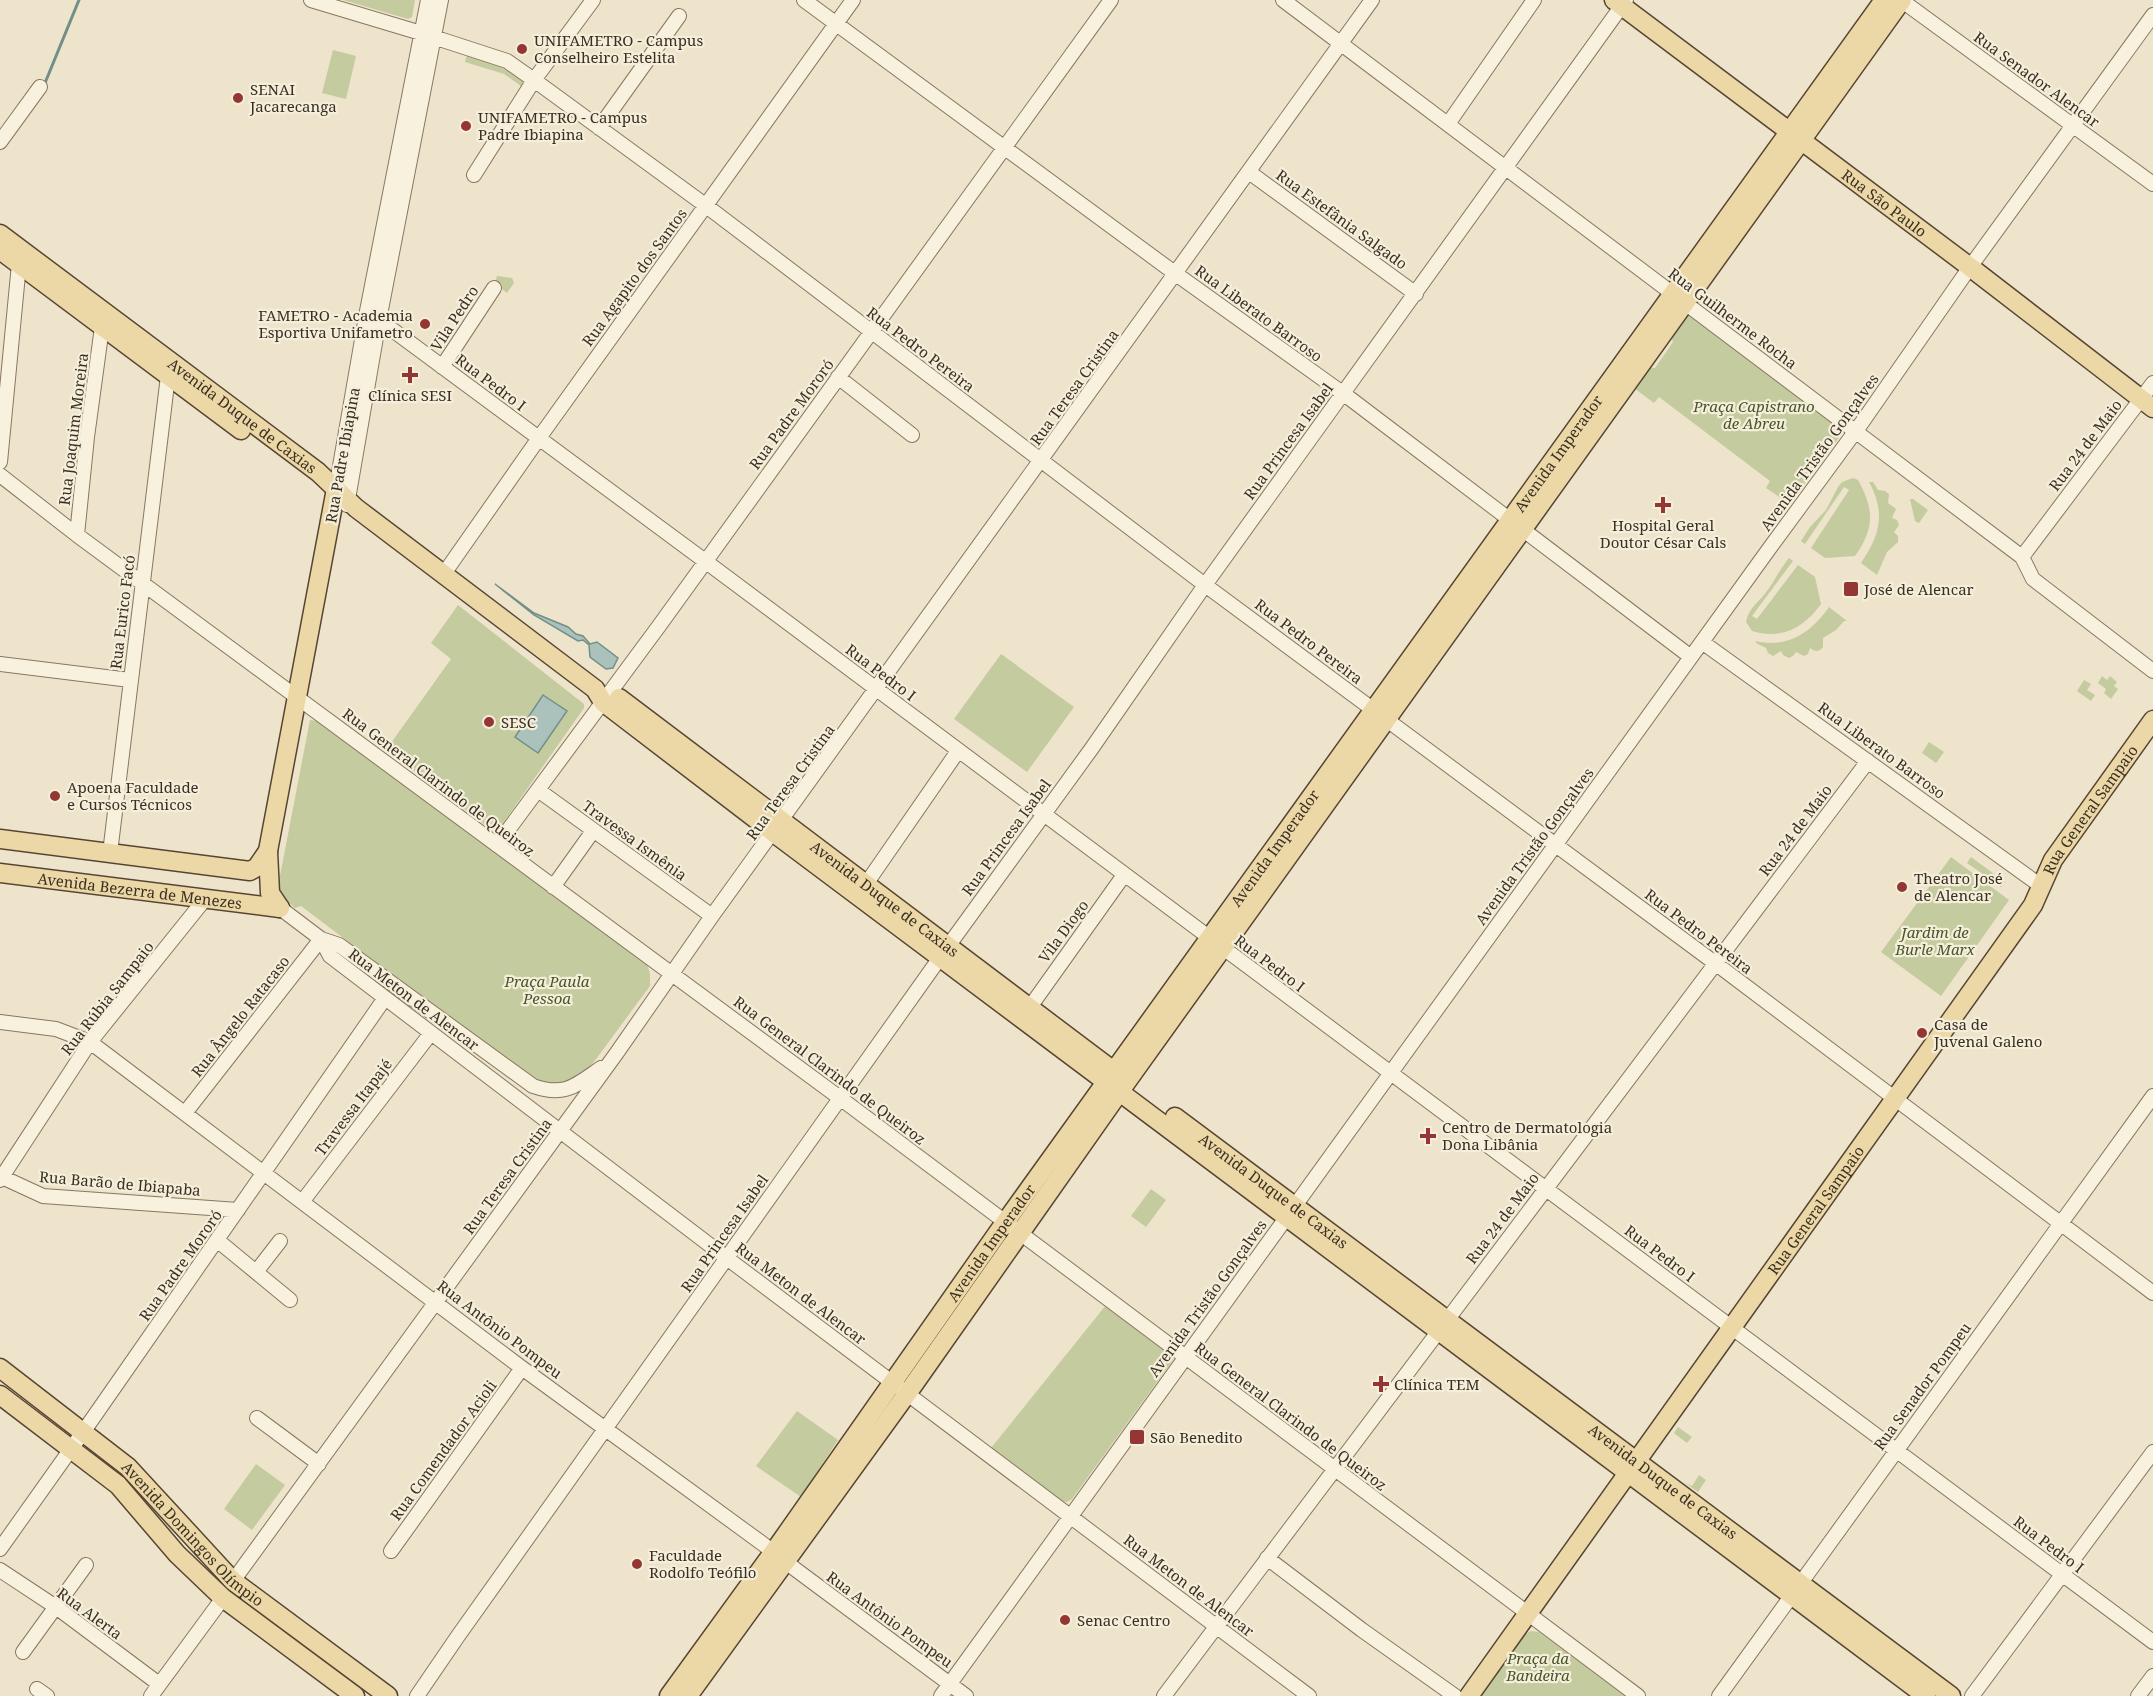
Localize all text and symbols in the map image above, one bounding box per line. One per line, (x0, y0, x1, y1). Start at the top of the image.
street label: Rua Senador Alencar (1970, 27, 2104, 131)
place label: UNIFAMETRO - Campus Conselheiro Estelita (534, 30, 703, 67)
marker: UNIFAMETRO - Campus Conselheiro Estelita (515, 42, 529, 56)
place label: SENAI Jacarecanga (249, 79, 337, 116)
marker: SENAI Jacarecanga (231, 91, 245, 105)
place label: UNIFAMETRO - Campus Padre Ibiapina (478, 107, 647, 144)
marker: UNIFAMETRO - Campus Padre Ibiapina (459, 119, 473, 133)
street label: Rua São Paulo (1838, 164, 1931, 241)
street label: Rua Estefânia Salgado (1272, 165, 1412, 273)
street label: Rua Agapito dos Santos (577, 204, 691, 350)
street label: Rua Liberato Barroso (1191, 260, 1327, 366)
street label: Rua Guilherme Rocha (1665, 263, 1801, 373)
street label: Vila Pedro (425, 282, 483, 354)
street label: Rua Pedro Pereira (863, 302, 979, 396)
place label: FAMETRO - Academia Esportiva Unifametro (258, 305, 413, 342)
marker: FAMETRO - Academia Esportiva Unifametro (418, 317, 432, 331)
street label: Rua Teresa Cristina (1025, 325, 1123, 449)
street label: Rua Pedro I (452, 349, 530, 415)
street label: Rua Joaquim Moreira (54, 352, 92, 506)
street label: Avenida Duque de Caxias (164, 353, 321, 478)
street label: Rua Padre Mororó (744, 355, 838, 473)
marker: Clínica SESI (401, 366, 419, 384)
street label: Avenida Tristão Gonçalves (1755, 369, 1883, 535)
street label: Rua Princesa Isabel (1239, 378, 1337, 503)
place label: Clínica SESI (368, 385, 452, 405)
street label: Rua Padre Ibiapina (320, 386, 364, 524)
street label: Avenida Imperador (1509, 391, 1607, 516)
street label: Rua 24 de Maio (2044, 395, 2126, 495)
park label: Praça Capistrano de Abreu (1692, 396, 1815, 433)
marker: Hospital Geral Doutor César Cals (1654, 496, 1672, 514)
place label: Hospital Geral Doutor César Cals (1600, 515, 1726, 552)
street label: Rua Eurico Facó (105, 554, 139, 670)
place label: José de Alencar (1863, 579, 1974, 599)
marker: José de Alencar (1842, 580, 1860, 598)
street label: Rua Pedro Pereira (1251, 594, 1367, 688)
street label: Rua Pedro I (842, 639, 920, 705)
street label: Rua Liberato Barroso (1814, 697, 1950, 803)
street label: Rua General Clarindo de Queiroz (339, 703, 539, 861)
place label: SESC (501, 712, 536, 732)
marker: SESC (482, 715, 496, 729)
street label: Rua Teresa Cristina (741, 720, 839, 844)
street label: Rua General Sampaio (2038, 741, 2142, 877)
street label: Avenida Tristão Gonçalves (1470, 763, 1598, 929)
street label: Rua Princesa Isabel (957, 774, 1055, 899)
place label: Apoena Faculdade e Cursos Técnicos (67, 777, 199, 814)
street label: Rua 24 de Maio (1754, 780, 1836, 880)
street label: Avenida Imperador (1226, 785, 1323, 910)
marker: Apoena Faculdade e Cursos Técnicos (48, 789, 62, 803)
street label: Travessa Ismênia (579, 795, 691, 885)
street label: Avenida Duque de Caxias (807, 836, 963, 961)
street label: Avenida Bezerra de Menezes (37, 868, 243, 913)
place label: Theatro José de Alencar (1914, 868, 2003, 905)
marker: Theatro José de Alencar (1895, 880, 1909, 894)
street label: Rua Pedro Pereira (1641, 884, 1757, 978)
street label: Vila Diogo (1033, 896, 1093, 966)
park label: Jardim de Burle Marx (1894, 922, 1976, 959)
street label: Rua Pedro I (1231, 930, 1309, 996)
street label: Rua Rúbia Sampaio (56, 937, 158, 1059)
street label: Rua Meton de Alencar (345, 943, 483, 1055)
street label: Rua Ângelo Ratacaso (186, 951, 294, 1081)
park label: Praça Paula Pessoa (504, 971, 590, 1008)
street label: Rua General Clarindo de Queiroz (730, 991, 930, 1149)
place label: Casa de Juvenal Galeno (1933, 1014, 2042, 1051)
marker: Casa de Juvenal Galeno (1915, 1026, 1929, 1040)
street label: Travessa Itapajé (310, 1054, 396, 1160)
street label: Rua Teresa Cristina (458, 1114, 556, 1238)
place label: Centro de Dermatologia Dona Libânia (1442, 1117, 1612, 1154)
marker: Centro de Dermatologia Dona Libânia (1419, 1127, 1437, 1145)
street label: Avenida Duque de Caxias (1195, 1128, 1352, 1253)
street label: Rua General Sampaio (1763, 1141, 1868, 1278)
street label: Rua Barão de Ibiapaba (38, 1166, 202, 1200)
street label: Rua 24 de Maio (1461, 1168, 1543, 1268)
street label: Rua Princesa Isabel (676, 1170, 772, 1296)
street label: Avenida Imperador (943, 1180, 1040, 1306)
street label: Rua Padre Mororó (134, 1205, 226, 1325)
street label: Avenida Tristão Gonçalves (1143, 1215, 1271, 1381)
street label: Rua Pedro I (1621, 1220, 1699, 1286)
street label: Rua Meton de Alencar (732, 1237, 870, 1349)
street label: Rua Antônio Pompeu (433, 1275, 567, 1383)
street label: Rua Senador Pompeu (1869, 1318, 1975, 1454)
street label: Rua General Clarindo de Queiroz (1191, 1337, 1391, 1495)
place label: Clínica TEM (1394, 1374, 1479, 1394)
marker: Clínica TEM (1372, 1375, 1390, 1393)
street label: Rua Comendador Acioli (385, 1376, 501, 1524)
street label: Avenida Duque de Caxias (1585, 1419, 1742, 1544)
place label: São Benedito (1150, 1427, 1243, 1447)
marker: São Benedito (1128, 1428, 1146, 1446)
street label: Avenida Domingos Olímpio (118, 1457, 268, 1610)
street label: Rua Pedro I (2010, 1511, 2088, 1577)
street label: Rua Meton de Alencar (1120, 1529, 1258, 1641)
place label: Faculdade Rodolfo Teófilo (649, 1545, 756, 1582)
marker: Faculdade Rodolfo Teófilo (630, 1557, 644, 1571)
street label: Rua Antônio Pompeu (823, 1566, 958, 1672)
street label: Rua Alerta (53, 1583, 127, 1643)
place label: Senac Centro (1077, 1610, 1171, 1630)
marker: Senac Centro (1058, 1613, 1072, 1627)
park label: Praça da Bandeira (1505, 1648, 1570, 1685)

